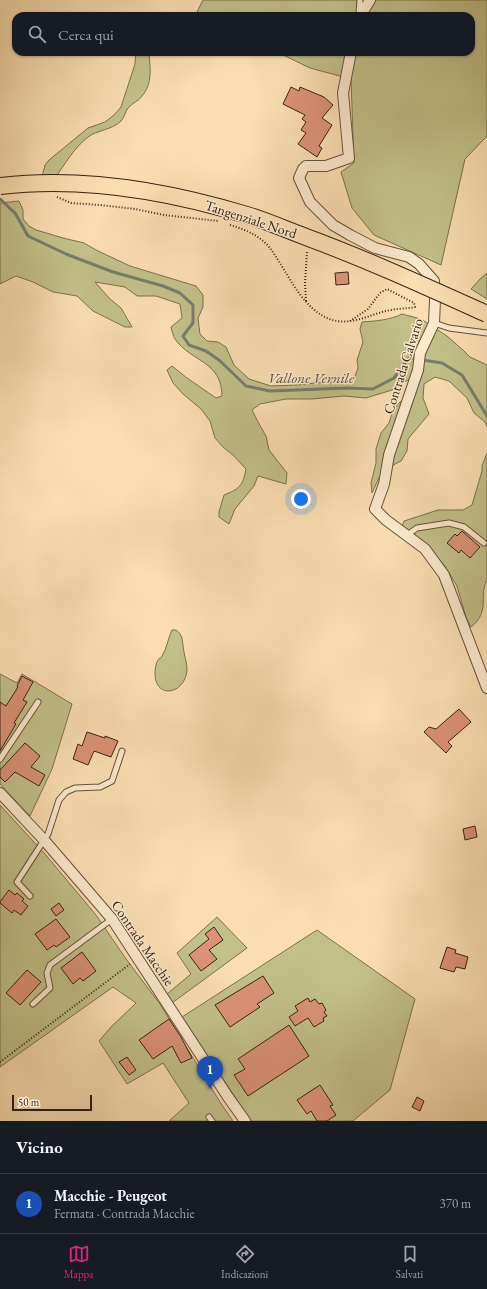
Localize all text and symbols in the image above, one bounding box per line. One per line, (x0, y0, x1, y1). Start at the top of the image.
search box (12, 12, 475, 56)
icon: search (26, 23, 48, 45)
text: Cerca qui (58, 25, 114, 44)
street label: Tangenziale Nord (203, 196, 300, 243)
street label: Contrada Calvario (379, 316, 427, 416)
water label: Vallone Vernile (268, 368, 355, 387)
your location (291, 489, 311, 509)
street label: Contrada Macchie (108, 897, 179, 990)
pin: 1 (197, 1056, 223, 1089)
scale bar (12, 1093, 92, 1112)
text: 50 m (18, 1095, 39, 1109)
text: Vicino (16, 1136, 63, 1158)
text: Macchie - Peugeot (54, 1186, 167, 1205)
text: 1 (26, 1195, 32, 1212)
text: 370 m (440, 1195, 471, 1212)
text: Fermata · Contrada Macchie (54, 1205, 194, 1222)
tab: Mappa (64, 1243, 93, 1281)
tab: Indicazioni (221, 1243, 268, 1281)
tab: Salvati (396, 1243, 423, 1281)

